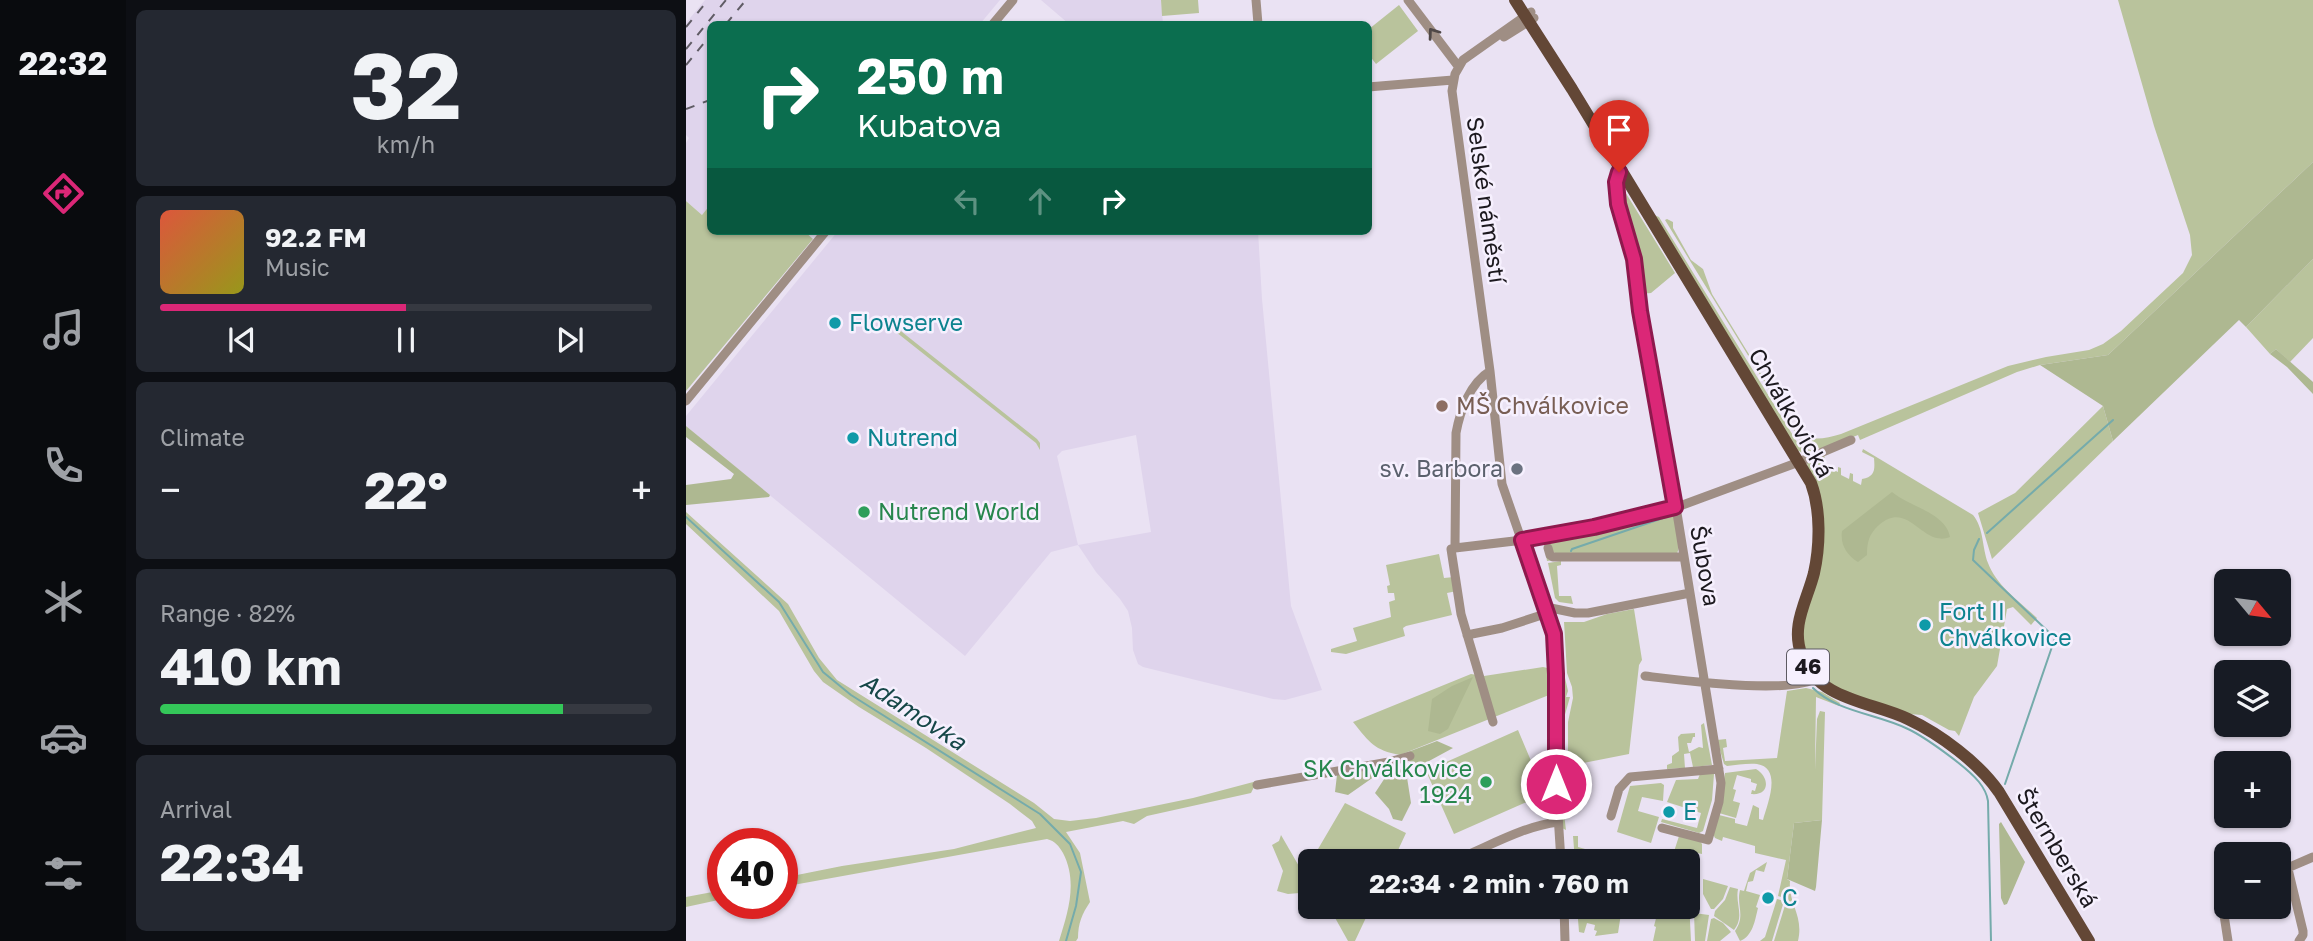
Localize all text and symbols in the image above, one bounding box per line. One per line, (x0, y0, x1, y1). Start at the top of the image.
one-way arrow (1429, 29, 1441, 41)
text: 32 (350, 30, 462, 139)
text: 22:32 (19, 44, 107, 82)
text: 250 m (857, 46, 1004, 105)
icon: right (742, 49, 833, 140)
pin (1589, 100, 1649, 172)
text: Kubatova (857, 106, 1002, 144)
icon: arrive (1600, 111, 1638, 149)
street label: Selské náměstí (1461, 115, 1513, 287)
text: km/h (377, 130, 435, 158)
icon: directions (39, 169, 88, 218)
icon: left (948, 182, 986, 220)
icon: ahead (1021, 182, 1059, 220)
icon: right (1094, 182, 1132, 220)
text: 92.2 FM (265, 222, 367, 253)
text: Music (265, 253, 330, 281)
icon: music (39, 305, 88, 354)
place label: Flowserve (849, 308, 963, 336)
marker: Flowserve (827, 315, 843, 331)
icon: previous (223, 321, 261, 359)
icon: pause (387, 321, 425, 359)
icon: next (551, 321, 589, 359)
street label: Chválkovická (1743, 343, 1840, 482)
place label: MŠ Chválkovice (1456, 391, 1629, 419)
marker: MŠ Chválkovice (1434, 398, 1450, 414)
text: Climate (160, 423, 245, 451)
place label: Nutrend (867, 423, 958, 451)
marker: Nutrend (845, 430, 861, 446)
icon: phone (39, 441, 88, 490)
place label: sv. Barbora (1380, 454, 1503, 482)
text: 22° (364, 458, 448, 520)
marker: sv. Barbora (1509, 461, 1525, 477)
text: − (160, 467, 181, 512)
text: + (631, 467, 652, 512)
place label: Nutrend World (878, 497, 1040, 525)
marker: Nutrend World (856, 504, 872, 520)
street label: Šubova (1685, 523, 1727, 608)
north arrow (2214, 569, 2291, 646)
map controls (2214, 569, 2291, 919)
icon: climate (39, 577, 88, 626)
place label: Fort II Chválkovice (1939, 597, 2072, 651)
text: Range · 82% (160, 599, 295, 627)
marker: Fort II Chválkovice (1917, 617, 1933, 633)
text: 410 km (160, 634, 342, 696)
road number: 46 (1787, 650, 1829, 684)
button: layers (2214, 660, 2291, 737)
water label: Adamovka (856, 666, 973, 756)
icon: car (39, 713, 88, 762)
position arrow (1519, 747, 1593, 821)
button: + (2214, 751, 2291, 828)
place label: SK Chválkovice 1924 (1303, 754, 1472, 808)
marker: SK Chválkovice 1924 (1478, 774, 1494, 790)
street label: Šternberská (2011, 783, 2104, 912)
text: Arrival (160, 795, 232, 823)
place label: E (1683, 797, 1697, 825)
marker: E (1661, 804, 1677, 820)
speed limit sign: 40 (707, 828, 798, 919)
text: 22:34 (160, 830, 304, 892)
button: − (2214, 842, 2291, 919)
icon: filters (39, 849, 88, 898)
text: 22:34 · 2 min · 760 m (1369, 868, 1629, 899)
place label: C (1782, 883, 1798, 911)
marker: C (1760, 890, 1776, 906)

